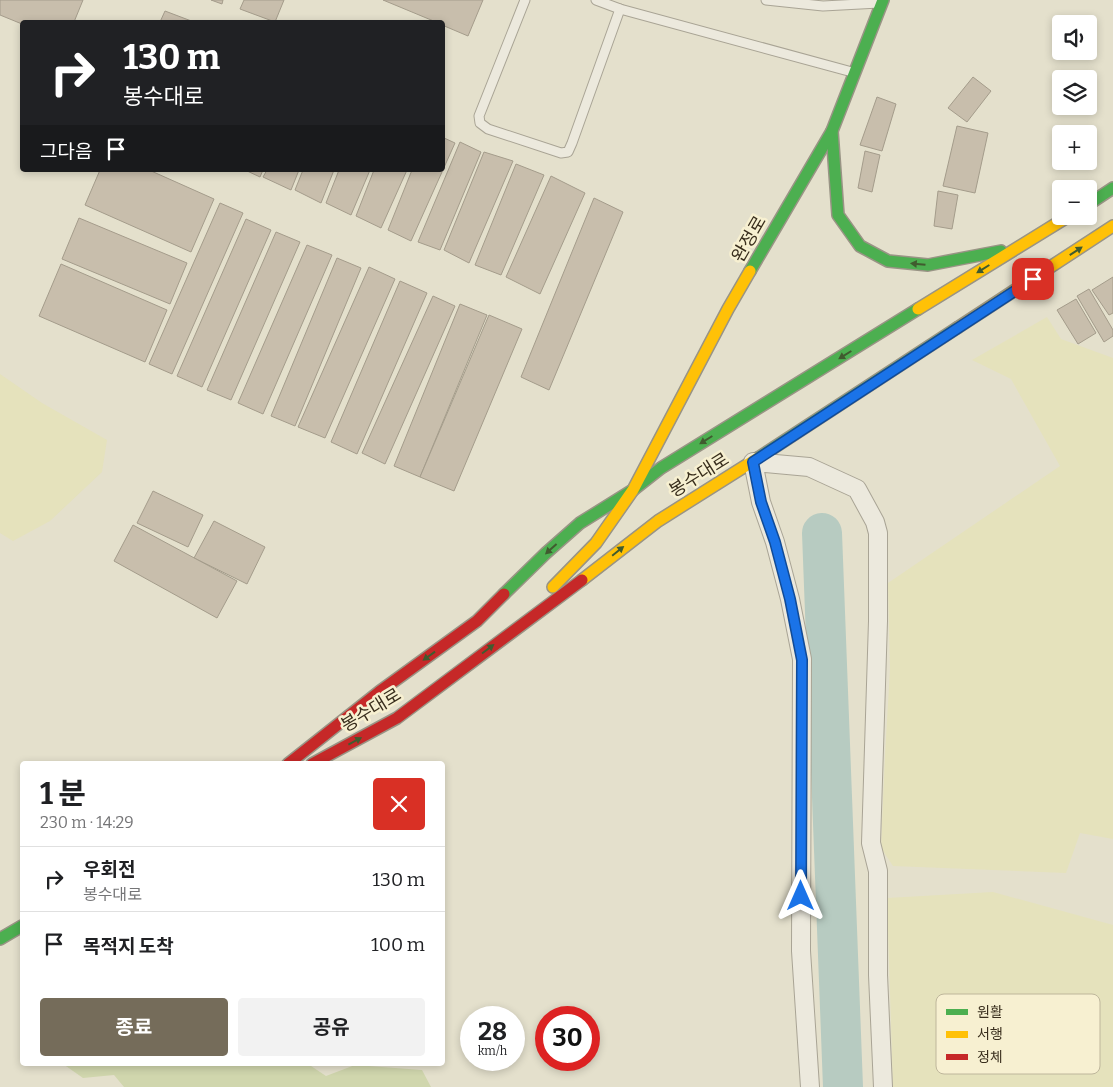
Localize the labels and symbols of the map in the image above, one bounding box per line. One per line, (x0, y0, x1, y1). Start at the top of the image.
street label: 완정로 (727, 212, 771, 266)
one-way arrow (1069, 246, 1082, 256)
pin (1012, 258, 1054, 300)
one-way arrow (910, 259, 926, 267)
one-way arrow (976, 265, 989, 274)
one-way arrow (838, 350, 851, 360)
one-way arrow (700, 436, 713, 445)
street label: 봉수대로 (665, 448, 733, 502)
one-way arrow (545, 543, 557, 555)
one-way arrow (611, 545, 624, 556)
one-way arrow (481, 643, 494, 654)
one-way arrow (422, 651, 436, 661)
street label: 봉수대로 (337, 684, 405, 736)
one-way arrow (347, 737, 362, 745)
position arrow (774, 869, 826, 921)
legend (936, 994, 1100, 1074)
text: 원활 (977, 1004, 1003, 1021)
speed limit sign: 30 (535, 1006, 600, 1071)
text: 서행 (977, 1026, 1003, 1043)
text: 정체 (977, 1049, 1003, 1066)

